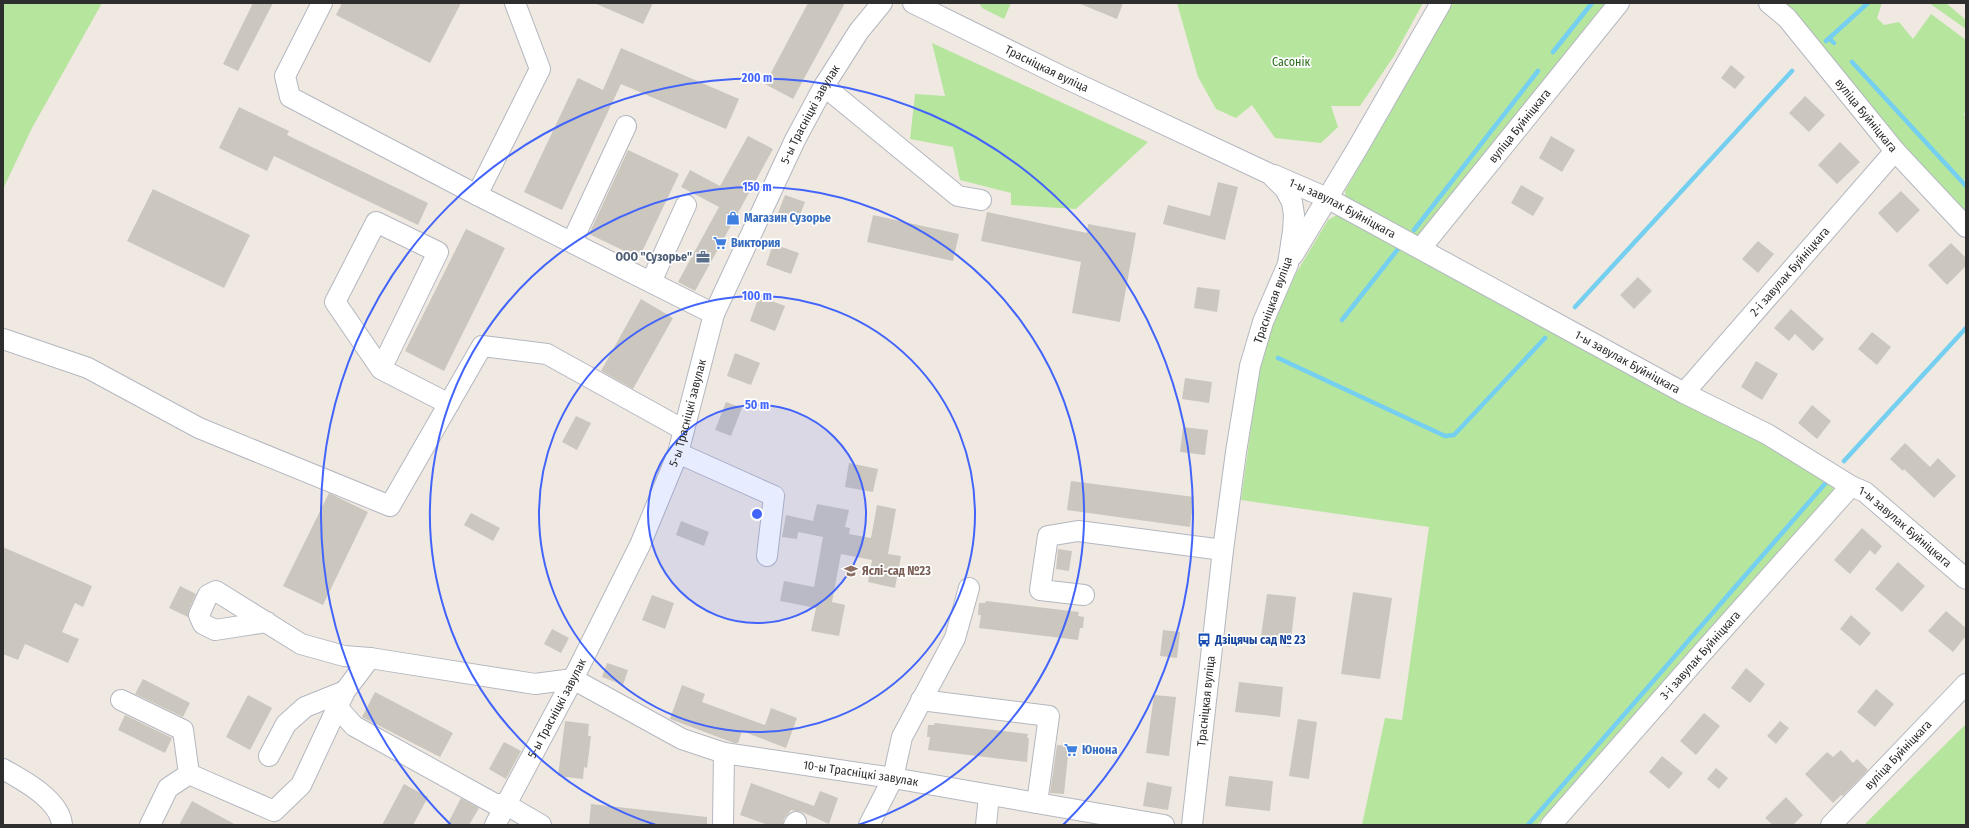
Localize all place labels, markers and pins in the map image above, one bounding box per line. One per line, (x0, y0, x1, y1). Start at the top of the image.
shop icon: Магазин Сузорье (725, 210, 741, 226)
place label: Магазин Сузорье (744, 211, 831, 225)
supermarket icon: Виктория (712, 235, 728, 251)
place label: Виктория (731, 236, 780, 250)
office icon: ООО "Сузорье" (695, 249, 711, 265)
place label: ООО "Сузорье" (615, 250, 692, 264)
centre of rings (750, 507, 764, 521)
school or university icon: Яслі-сад №23 (843, 563, 859, 579)
place label: Яслі-сад №23 (862, 564, 931, 578)
bus stop icon: Дзіцячы сад № 23 (1196, 632, 1212, 648)
place label: Дзіцячы сад № 23 (1214, 633, 1306, 647)
supermarket icon: Юнона (1063, 742, 1079, 758)
place label: Юнона (1082, 743, 1117, 757)

